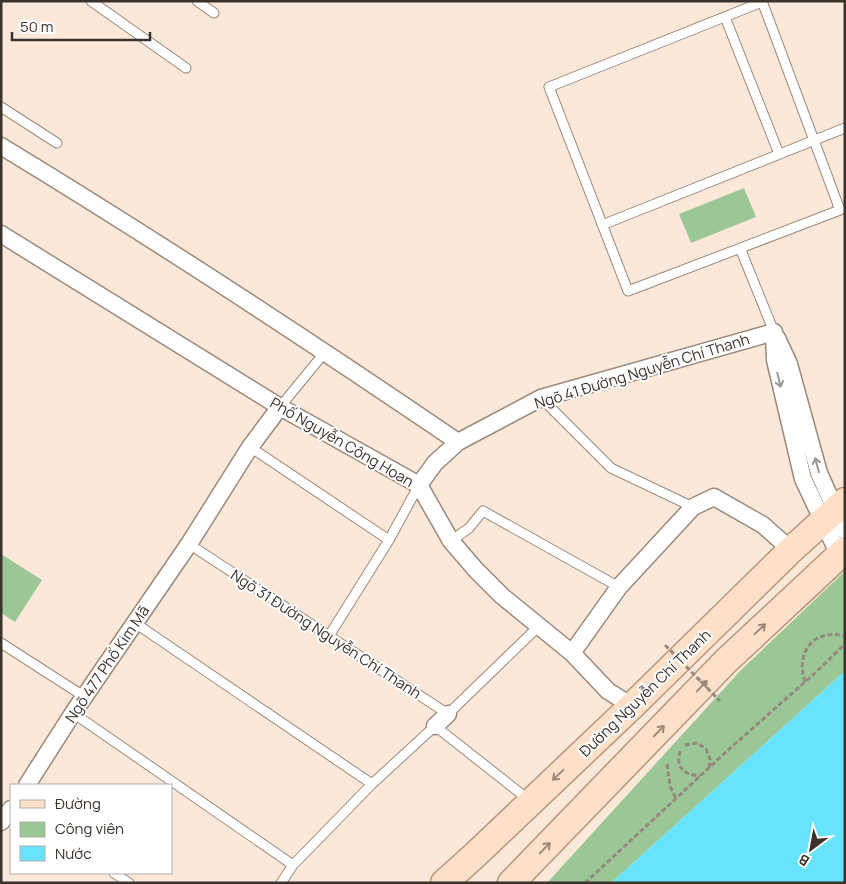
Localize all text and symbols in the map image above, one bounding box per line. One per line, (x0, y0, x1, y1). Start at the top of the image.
scale bar (12, 10, 150, 42)
text: 50 m (20, 16, 54, 37)
street label: Ngõ 41 Đường Nguyễn Chí Thanh (532, 328, 752, 414)
one-way arrow (775, 372, 785, 388)
street label: Phố Nguyễn Công Hoan (266, 392, 418, 492)
one-way arrow (812, 457, 821, 473)
street label: Ngõ 31 Đường Nguyễn Chí Thanh (227, 564, 425, 704)
street label: Ngõ 477 Phố Kim Mã (60, 601, 154, 727)
one-way arrow (754, 623, 767, 635)
street label: Đường Nguyễn Chí Thanh (575, 625, 715, 761)
one-way arrow (696, 680, 708, 693)
one-way arrow (653, 725, 665, 738)
one-way arrow (552, 769, 565, 781)
legend (10, 784, 172, 874)
text: Đường (55, 793, 101, 814)
text: Công viên (55, 818, 124, 839)
north arrow (786, 824, 836, 874)
one-way arrow (539, 842, 551, 854)
text: Nước (55, 843, 92, 864)
text: B (795, 850, 813, 871)

